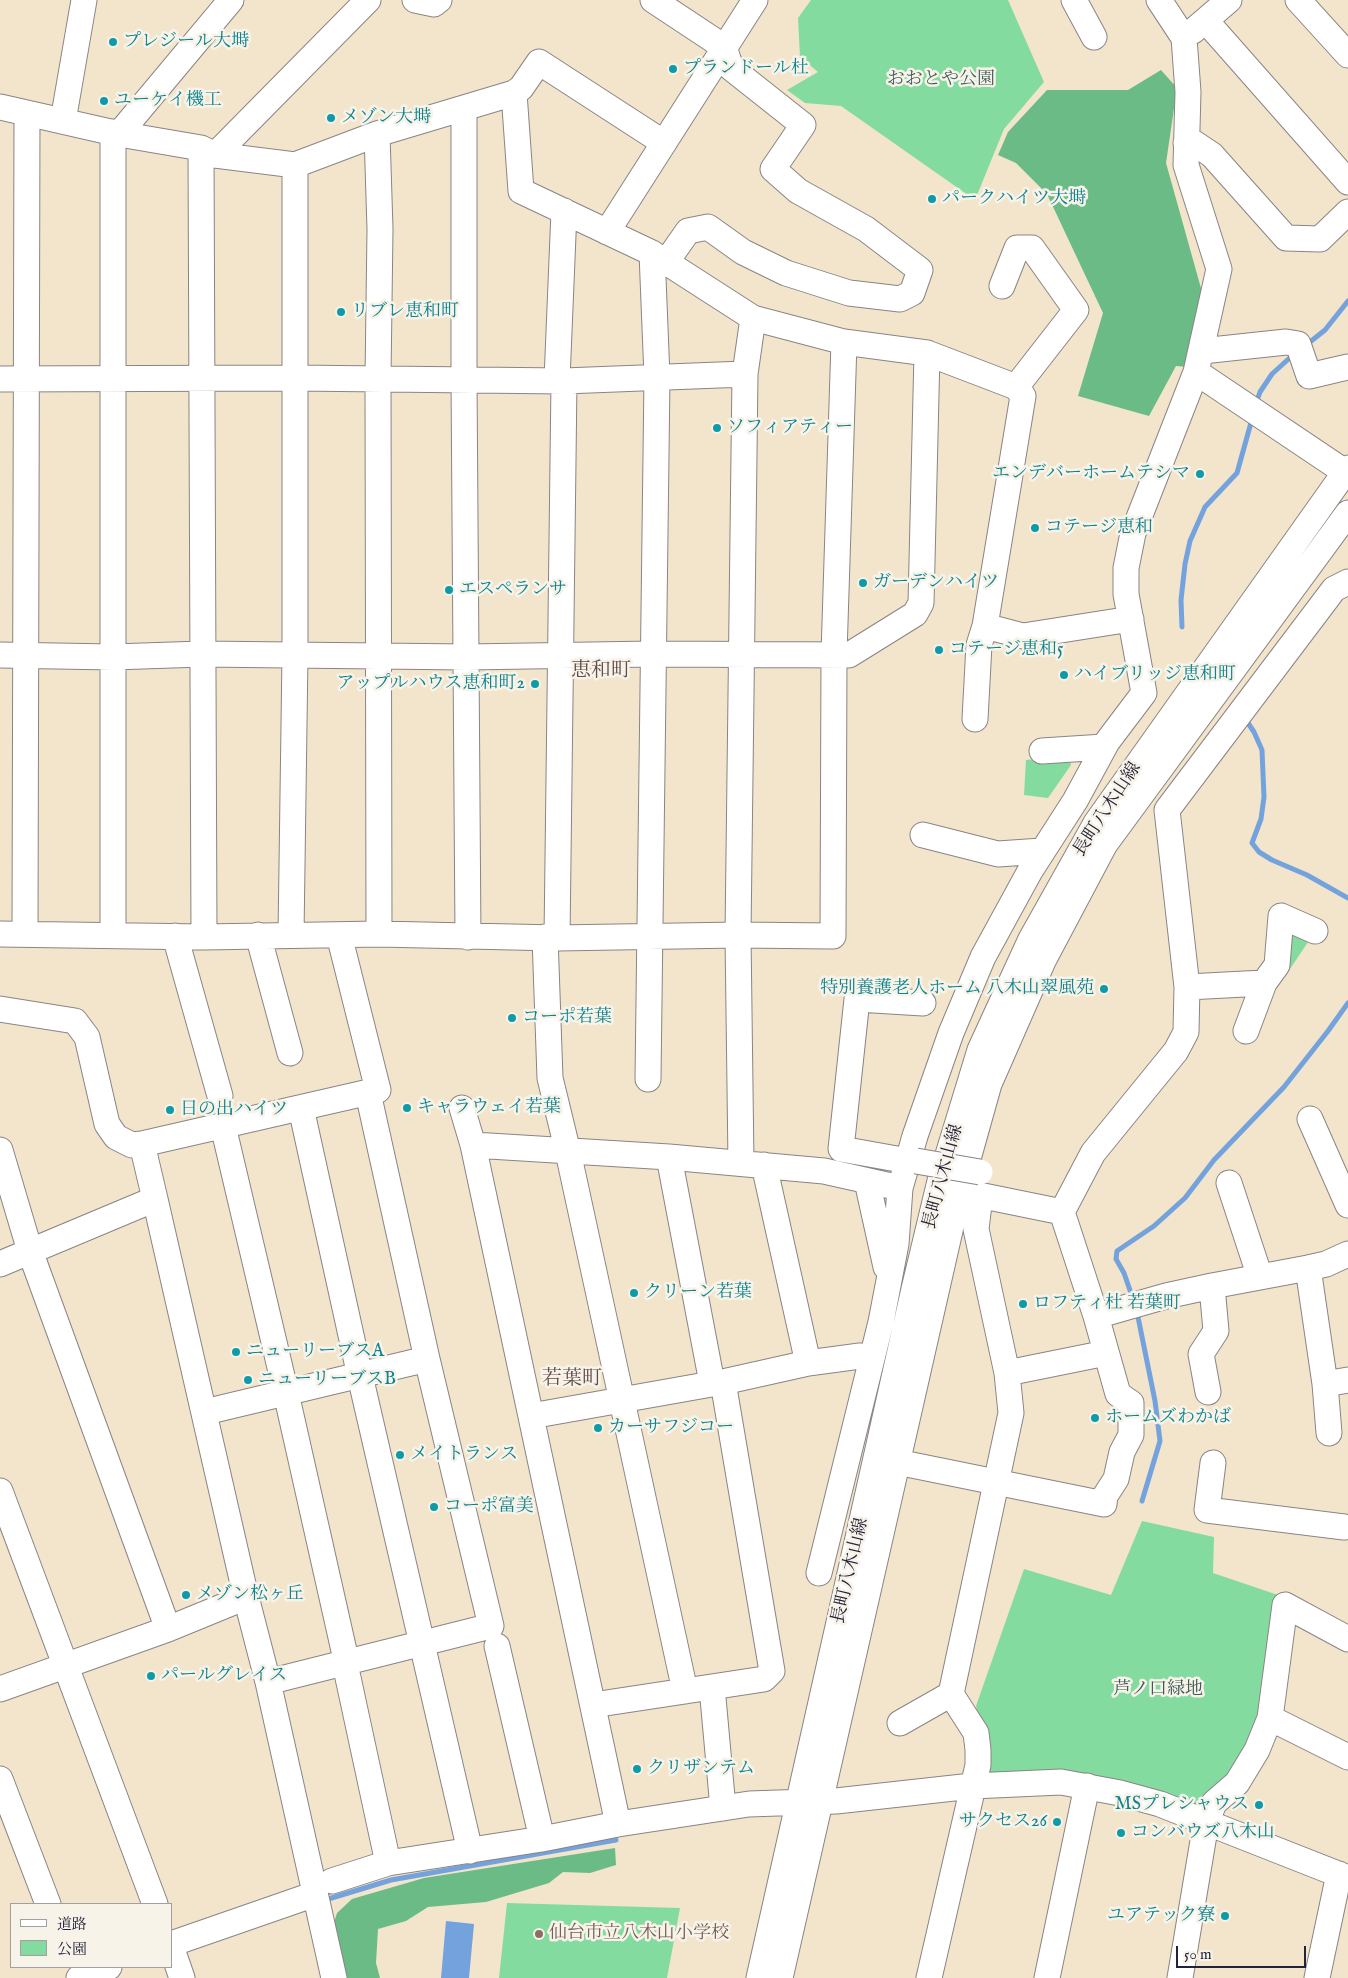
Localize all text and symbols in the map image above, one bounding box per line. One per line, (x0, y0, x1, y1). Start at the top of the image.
place label: プレジール大塒 (123, 31, 249, 53)
marker: プレジール大塒 (107, 36, 119, 48)
place label: プランドール杜 (683, 58, 809, 80)
marker: プランドール杜 (667, 63, 679, 75)
park label: おおとや公園 (887, 69, 995, 91)
place label: ユーケイ機工 (114, 90, 222, 112)
marker: ユーケイ機工 (98, 95, 110, 107)
place label: メゾン大塒 (341, 107, 431, 129)
marker: メゾン大塒 (325, 112, 337, 124)
place label: パークハイツ大塒 (942, 188, 1086, 210)
marker: パークハイツ大塒 (926, 193, 938, 205)
place label: リブレ恵和町 (351, 301, 459, 323)
marker: リブレ恵和町 (335, 306, 347, 318)
place label: ソフィアティー (727, 417, 853, 439)
marker: ソフィアティー (711, 422, 723, 434)
place label: エンデバーホームテシマ (992, 463, 1190, 485)
marker: エンデバーホームテシマ (1194, 468, 1206, 480)
place label: コテージ恵和 (1045, 517, 1153, 539)
marker: コテージ恵和 (1029, 522, 1041, 534)
place label: ガーデンハイツ (873, 572, 999, 594)
marker: ガーデンハイツ (857, 577, 869, 589)
place label: エスペランサ (459, 579, 567, 601)
marker: エスペランサ (443, 584, 455, 596)
place label: コテージ恵和5 (949, 639, 1064, 661)
marker: コテージ恵和5 (933, 644, 945, 656)
district label: 恵和町 (571, 660, 631, 684)
place label: ハイブリッジ恵和町 (1074, 664, 1236, 686)
marker: ハイブリッジ恵和町 (1058, 669, 1070, 681)
place label: アップルハウス恵和町2 (337, 673, 525, 695)
marker: アップルハウス恵和町2 (529, 678, 541, 690)
street label: 長町八木山線 (1070, 759, 1146, 861)
place label: 特別養護老人ホーム 八木山翠風苑 (820, 978, 1094, 1000)
marker: 特別養護老人ホーム 八木山翠風苑 (1098, 983, 1110, 995)
place label: コーポ若葉 (522, 1007, 612, 1029)
marker: コーポ若葉 (506, 1012, 518, 1024)
place label: キャラウェイ若葉 (417, 1097, 561, 1119)
place label: 日の出ハイツ (180, 1099, 288, 1121)
marker: キャラウェイ若葉 (401, 1102, 413, 1114)
marker: 日の出ハイツ (164, 1104, 176, 1116)
street label: 長町八木山線 (920, 1122, 968, 1232)
place label: クリーン若葉 (644, 1282, 752, 1304)
marker: クリーン若葉 (628, 1287, 640, 1299)
place label: ロフティ杜 若葉町 (1033, 1293, 1181, 1315)
marker: ロフティ杜 若葉町 (1017, 1298, 1029, 1310)
place label: ニューリーブスA (246, 1341, 384, 1363)
marker: ニューリーブスA (230, 1346, 242, 1358)
district label: 若葉町 (542, 1368, 602, 1392)
place label: ニューリーブスB (258, 1369, 396, 1391)
marker: ニューリーブスB (242, 1374, 254, 1386)
place label: ホームズわかば (1105, 1407, 1231, 1429)
marker: ホームズわかば (1089, 1412, 1101, 1424)
place label: カーサフジコー (608, 1417, 734, 1439)
marker: カーサフジコー (592, 1422, 604, 1434)
place label: メイトランス (410, 1444, 518, 1466)
marker: メイトランス (394, 1449, 406, 1461)
place label: コーポ富美 (444, 1496, 534, 1518)
marker: コーポ富美 (428, 1501, 440, 1513)
street label: 長町八木山線 (828, 1516, 874, 1626)
place label: メゾン松ヶ丘 (196, 1584, 304, 1606)
marker: メゾン松ヶ丘 (180, 1589, 192, 1601)
place label: パールグレイス (161, 1665, 287, 1687)
marker: パールグレイス (145, 1670, 157, 1682)
park label: 芦ノ口緑地 (1113, 1679, 1203, 1701)
place label: クリザンテム (647, 1758, 755, 1780)
marker: クリザンテム (631, 1763, 643, 1775)
place label: MSプレシャウス (1115, 1794, 1249, 1816)
marker: MSプレシャウス (1253, 1799, 1265, 1811)
place label: サクセス26 (959, 1811, 1047, 1833)
marker: サクセス26 (1051, 1816, 1063, 1828)
place label: コンバウズ八木山 (1131, 1822, 1275, 1844)
marker: コンバウズ八木山 (1115, 1827, 1127, 1839)
legend (10, 1903, 172, 1968)
place label: ユアテック寮 (1107, 1905, 1215, 1927)
marker: ユアテック寮 (1219, 1910, 1231, 1922)
text: 道路 (57, 1915, 87, 1934)
place label: 仙台市立八木山小学校 (549, 1923, 729, 1945)
marker: 仙台市立八木山小学校 (533, 1928, 545, 1940)
scale bar (1178, 1936, 1308, 1968)
text: 公園 (57, 1940, 87, 1959)
text: 50 m (1184, 1945, 1212, 1964)

